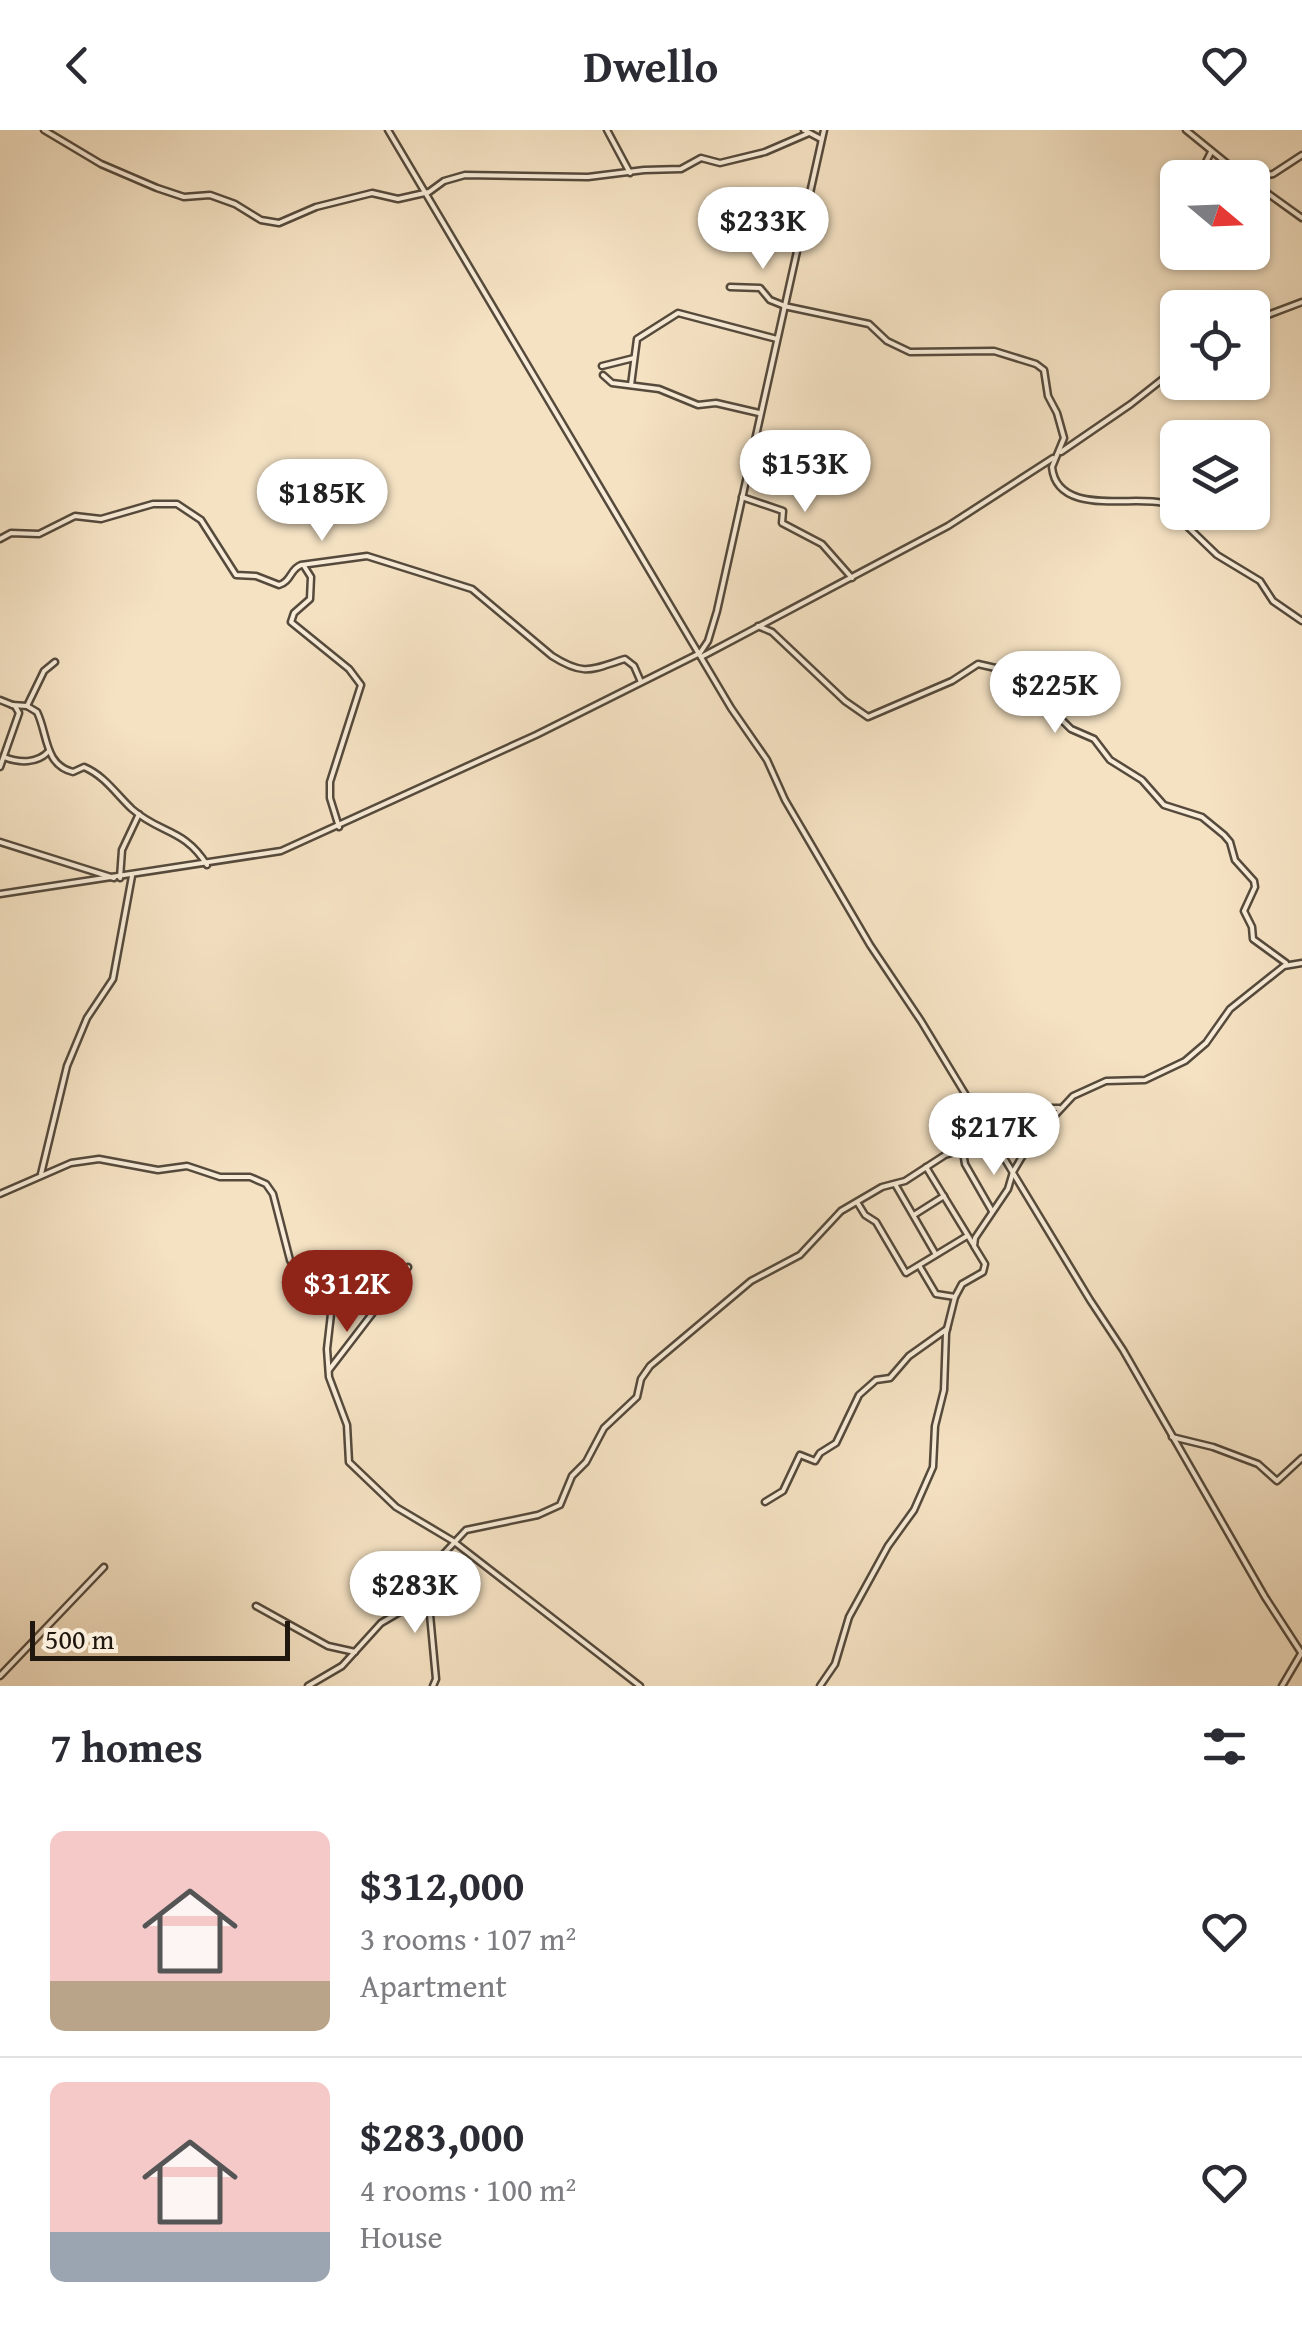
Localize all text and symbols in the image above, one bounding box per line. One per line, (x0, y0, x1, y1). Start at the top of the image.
text: Dwello (584, 33, 718, 98)
icon: back (50, 38, 105, 93)
icon: heart (1197, 38, 1252, 93)
north arrow (1160, 160, 1270, 270)
map controls (1160, 160, 1270, 530)
pin: $233K (693, 187, 833, 272)
text: $233K (720, 196, 806, 243)
button: locate (1160, 290, 1270, 400)
button: layers (1160, 420, 1270, 530)
pin: $153K (735, 430, 875, 515)
text: $153K (762, 439, 848, 486)
pin: $185K (252, 459, 392, 544)
text: $185K (279, 468, 365, 515)
pin: $225K (985, 651, 1125, 736)
text: $225K (1012, 660, 1098, 707)
pin: $217K (924, 1093, 1064, 1178)
text: $217K (951, 1102, 1037, 1149)
pin: $312K (277, 1250, 417, 1335)
text: $312K (304, 1259, 390, 1306)
pin: $283K (345, 1551, 485, 1636)
text: $283K (372, 1560, 458, 1607)
scale bar (30, 1616, 290, 1660)
text: 500 m (45, 1618, 114, 1659)
text: 7 homes (50, 1716, 203, 1777)
icon: filters (1197, 1719, 1252, 1774)
text: $312,000 (360, 1854, 524, 1915)
icon: home (130, 1871, 250, 1991)
icon: heart (1197, 1904, 1252, 1959)
text: 3 rooms · 107 m² (360, 1915, 576, 1962)
text: Apartment (360, 1962, 507, 2009)
text: $283,000 (360, 2105, 524, 2166)
icon: home (130, 2122, 250, 2242)
icon: heart (1197, 2155, 1252, 2210)
text: 4 rooms · 100 m² (360, 2166, 576, 2213)
text: House (360, 2213, 443, 2260)

